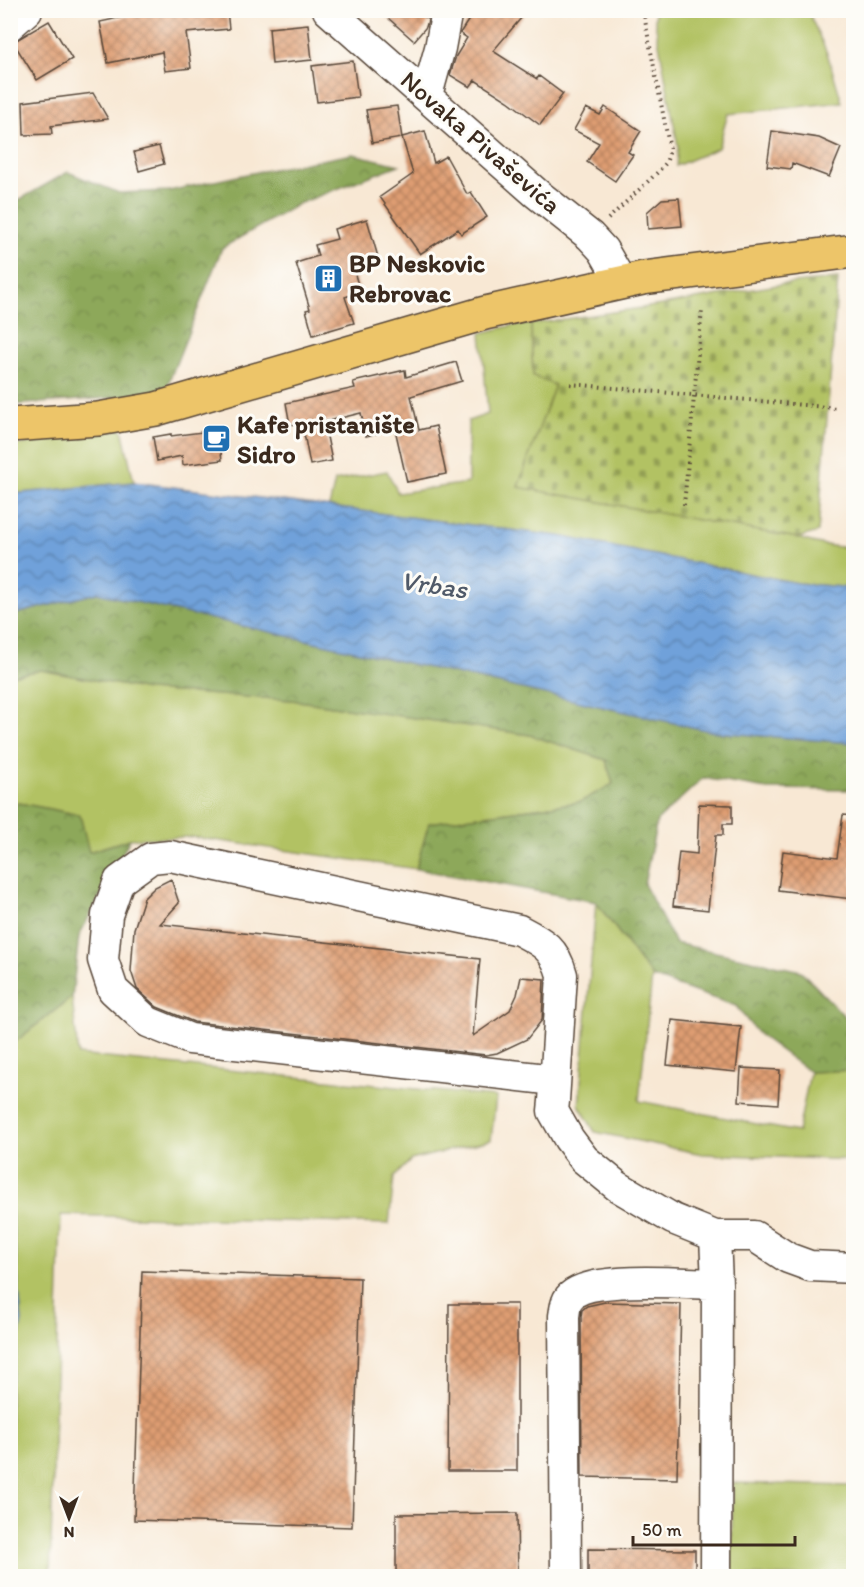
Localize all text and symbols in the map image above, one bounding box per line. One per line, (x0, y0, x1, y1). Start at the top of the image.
street label: Novaka Pivaševića (394, 64, 568, 221)
place label: BP Neskovic Rebrovac (349, 247, 485, 309)
building icon: BP Neskovic Rebrovac (312, 262, 344, 294)
place label: Kafe pristanište Sidro (237, 408, 415, 470)
cafe icon: Kafe pristanište Sidro (200, 423, 232, 455)
water label: Vrbas (399, 564, 470, 606)
north arrow (39, 1488, 99, 1548)
scale bar (633, 1509, 795, 1547)
text: 50 m (642, 1519, 682, 1541)
text: N (64, 1523, 74, 1542)

